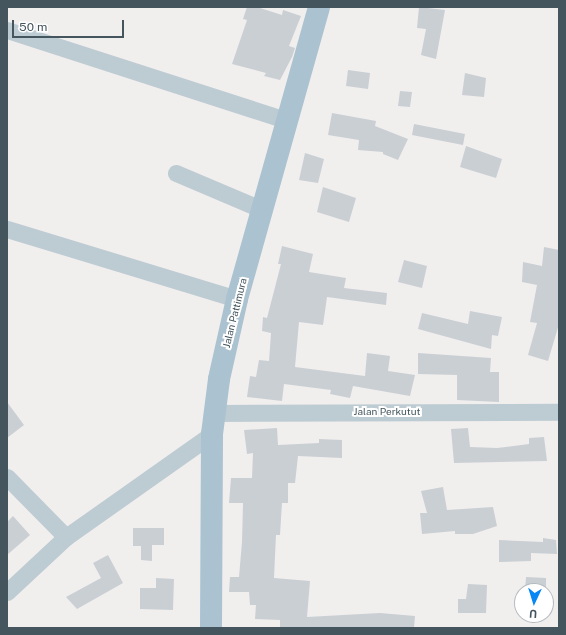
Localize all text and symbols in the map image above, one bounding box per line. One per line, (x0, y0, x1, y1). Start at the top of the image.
scale bar (14, 12, 126, 38)
text: 50 m (19, 20, 47, 34)
street label: Jalan Pattimura (221, 277, 249, 349)
street label: Jalan Perkutut (354, 406, 420, 418)
north arrow (514, 583, 554, 623)
text: U (529, 608, 538, 620)

